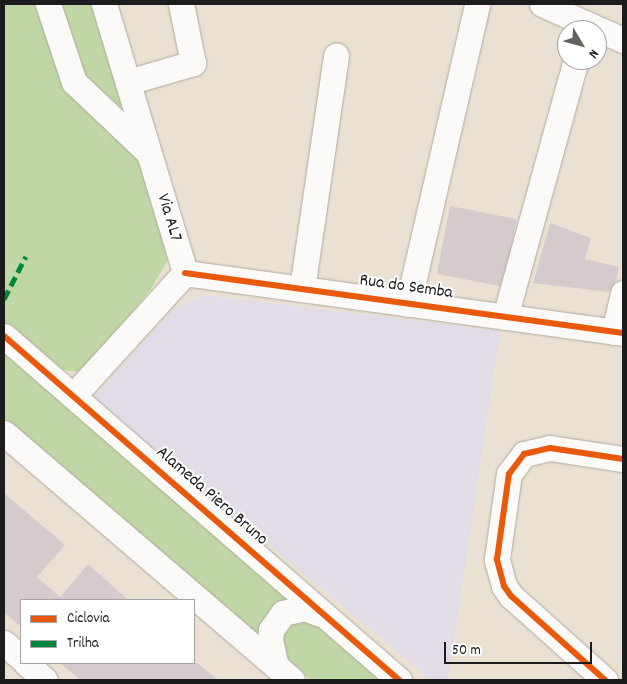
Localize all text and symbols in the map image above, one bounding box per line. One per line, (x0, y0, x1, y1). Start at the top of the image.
north arrow (557, 20, 607, 70)
text: N (583, 45, 603, 62)
street label: Via AL7 (151, 192, 185, 244)
street label: Rua do Semba (358, 271, 454, 305)
street label: Alameda Piero Bruno (151, 442, 271, 552)
legend (20, 599, 195, 664)
text: Ciclovia (67, 608, 109, 630)
scale bar (447, 632, 594, 664)
text: Trilha (67, 633, 99, 655)
text: 50 m (452, 640, 481, 662)

